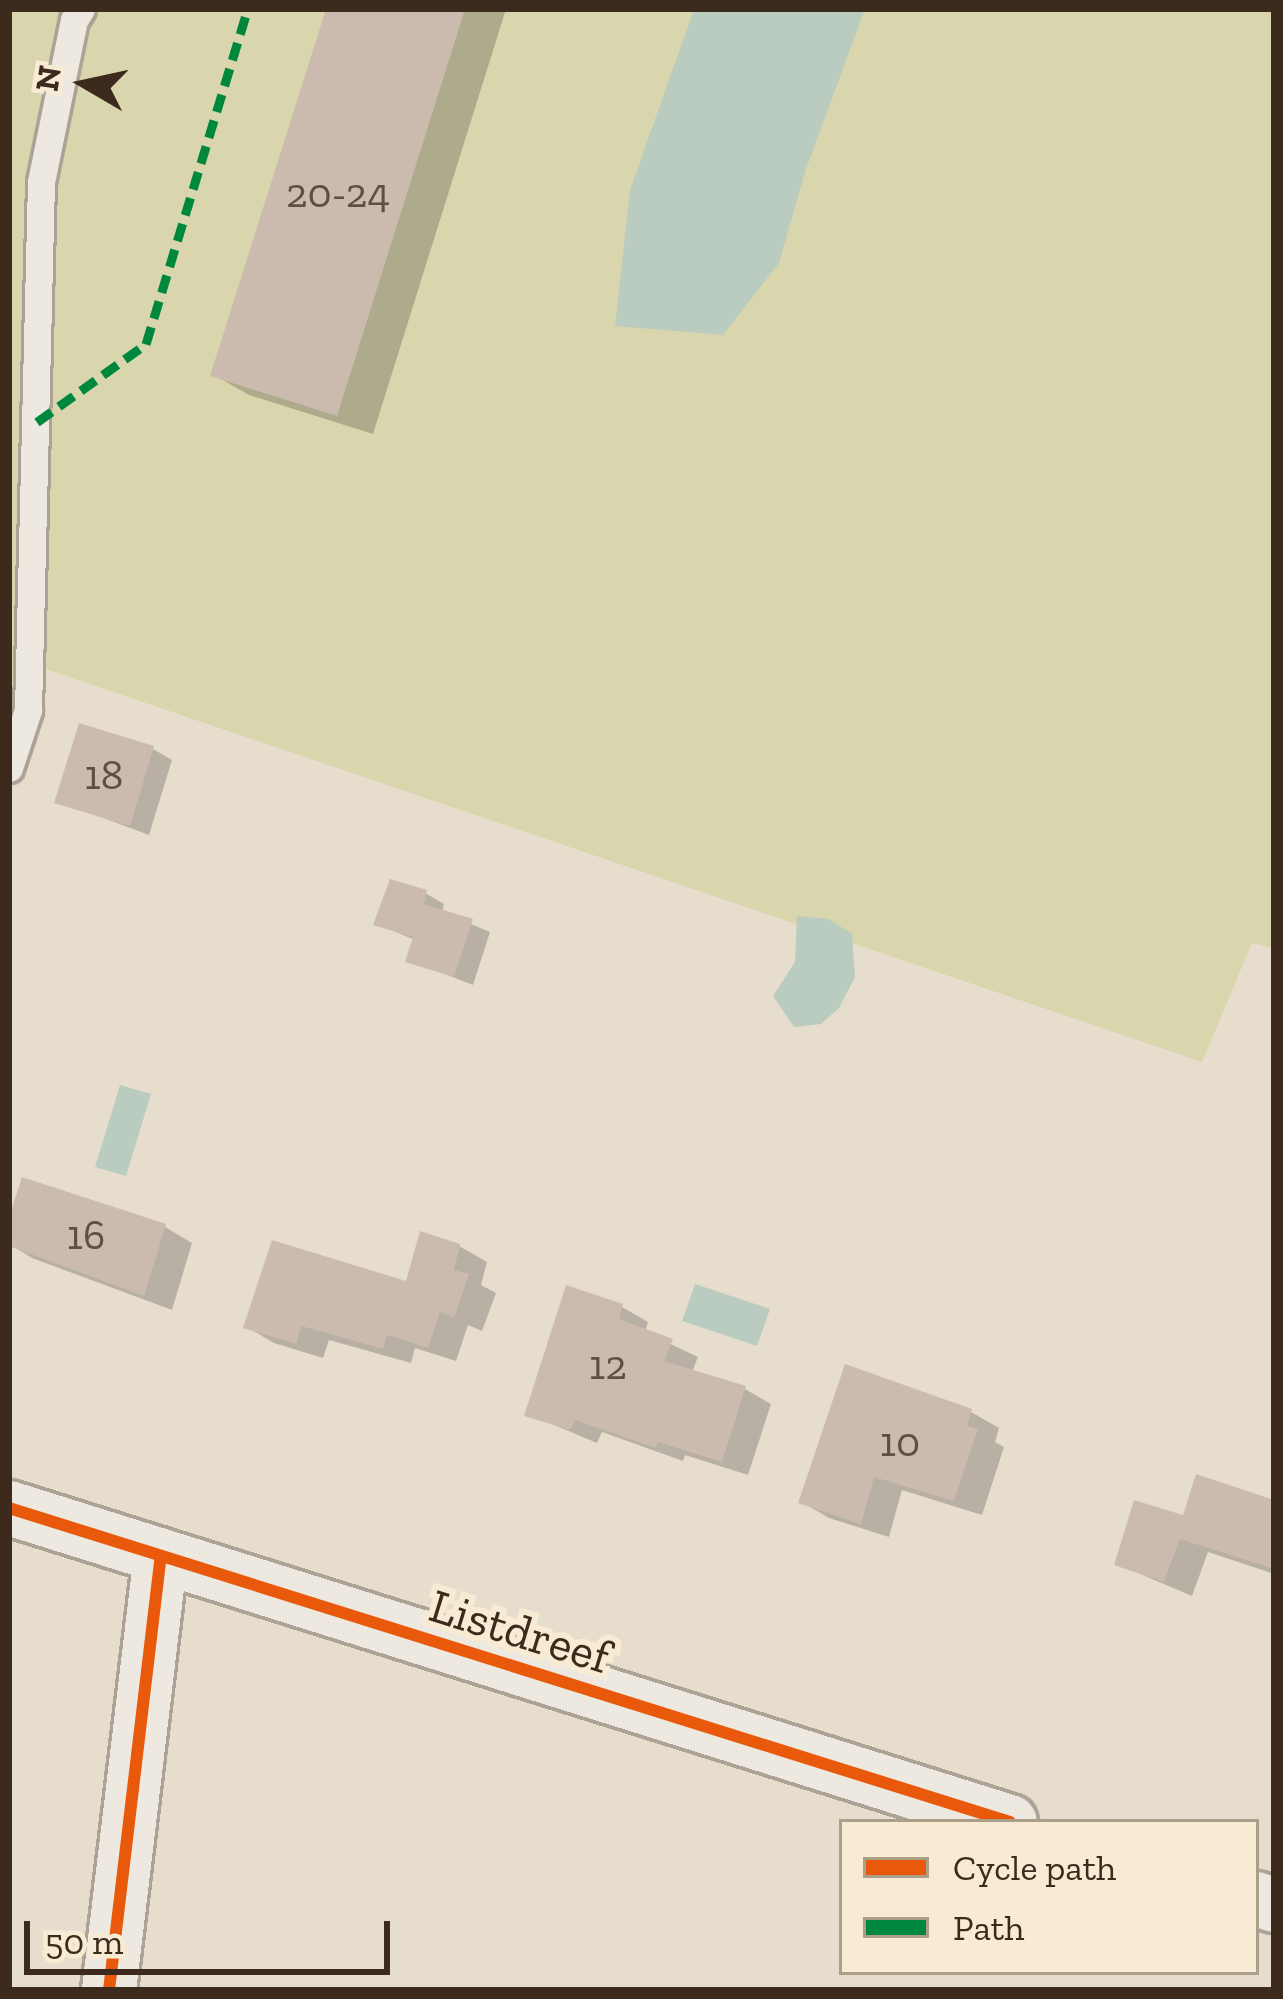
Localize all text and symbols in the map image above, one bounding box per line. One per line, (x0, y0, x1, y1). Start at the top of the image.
north arrow (24, 24, 144, 144)
text: N (27, 63, 69, 94)
house number: 20-24 (286, 168, 390, 218)
house number: 18 (85, 750, 123, 800)
house number: 16 (67, 1210, 105, 1260)
house number: 12 (589, 1340, 627, 1390)
house number: 10 (880, 1417, 920, 1467)
street label: Listdreef (423, 1576, 617, 1686)
legend (839, 1819, 1259, 1975)
text: Cycle path (953, 1846, 1116, 1889)
scale bar (30, 1897, 396, 1971)
text: Path (953, 1906, 1024, 1949)
text: 50 m (45, 1920, 123, 1963)

